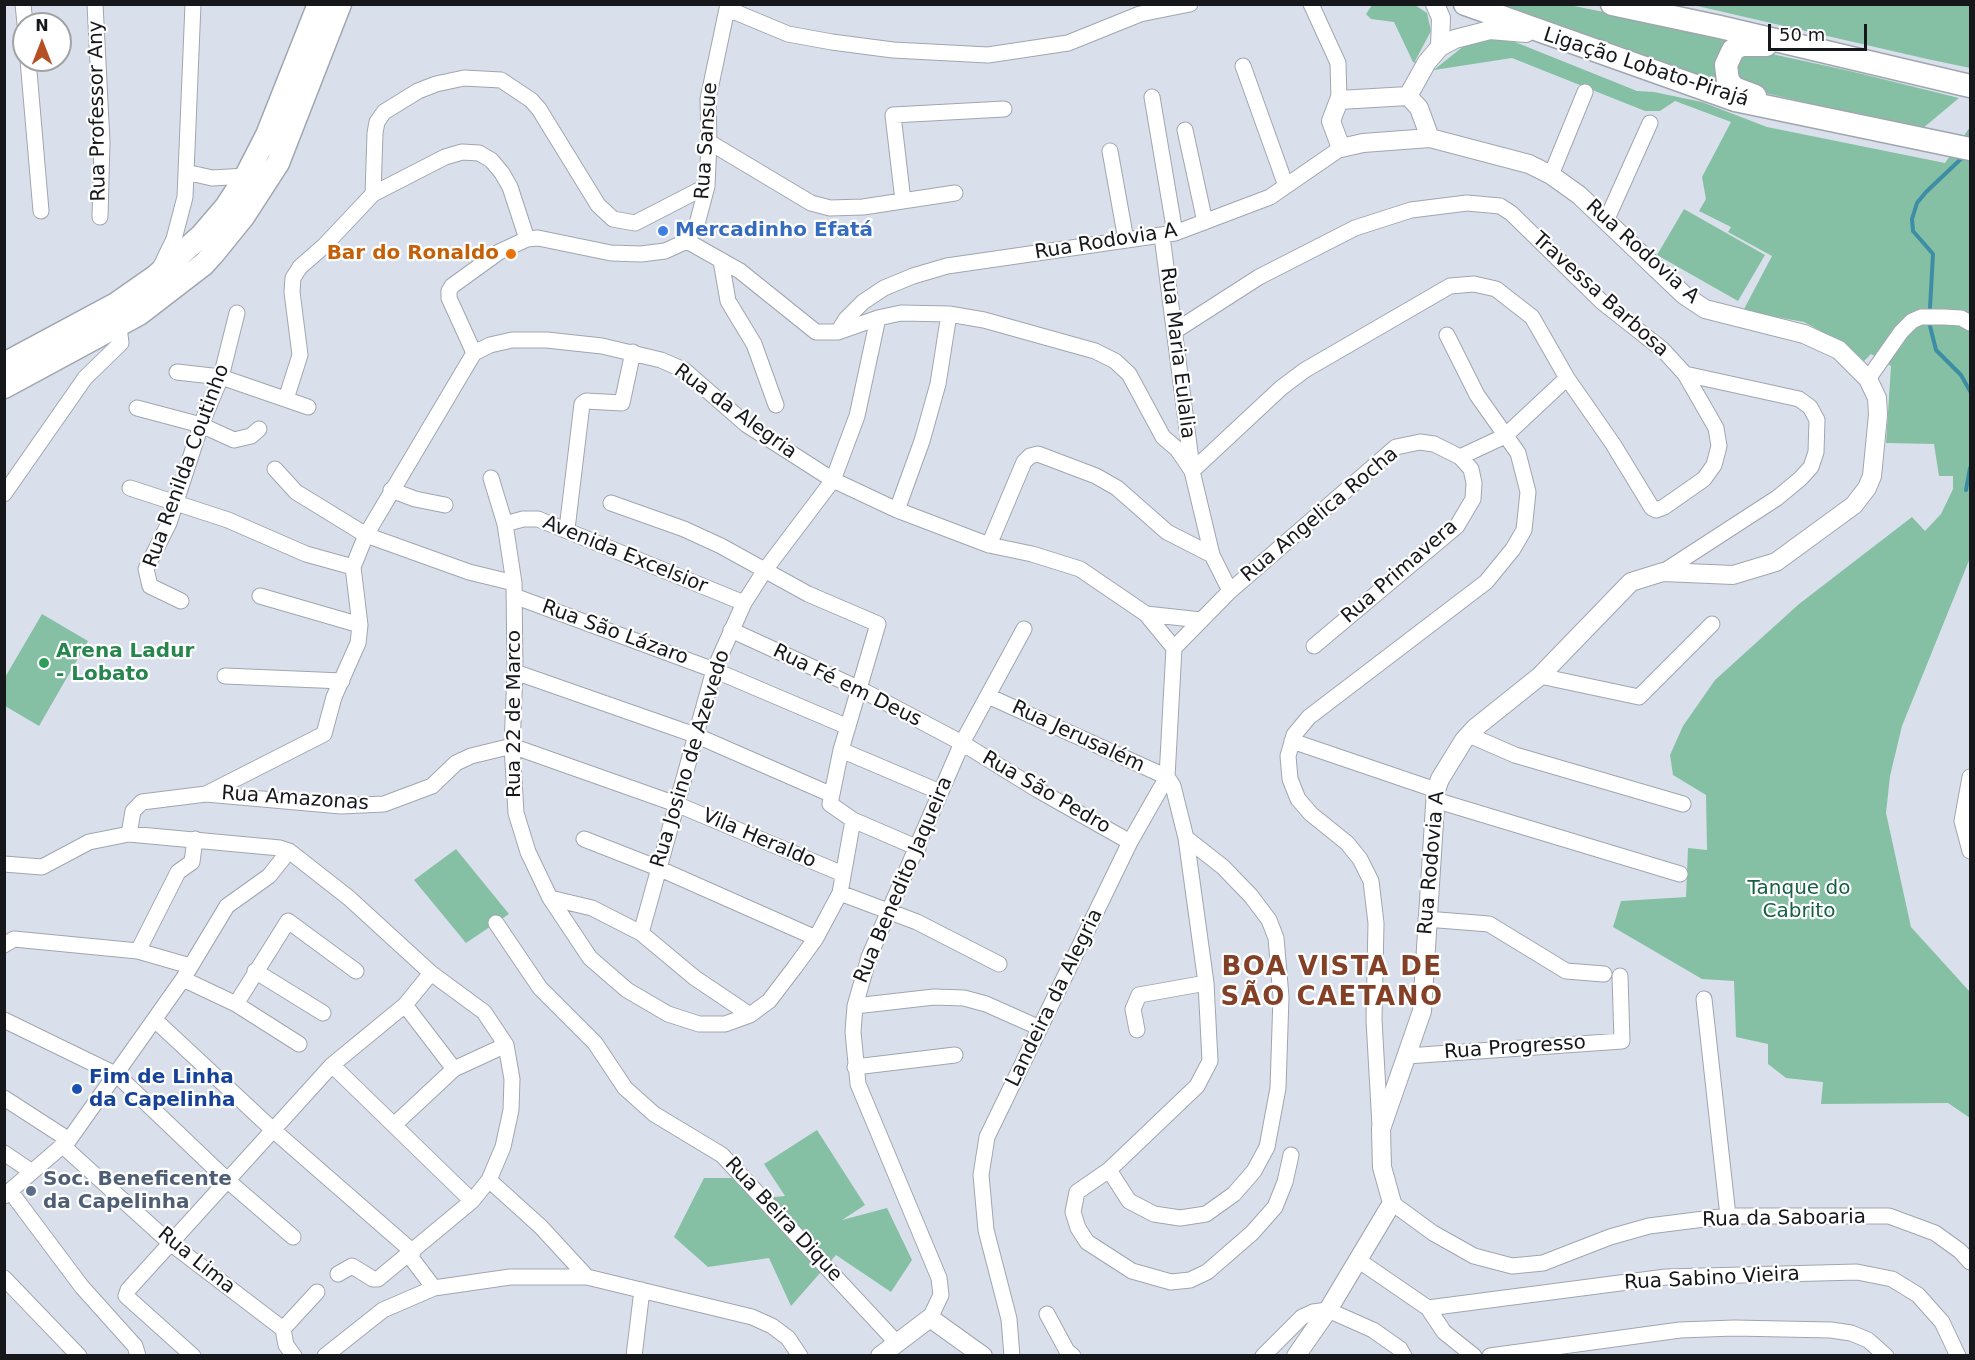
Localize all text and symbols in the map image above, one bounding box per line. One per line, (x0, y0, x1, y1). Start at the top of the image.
north arrow (12, 12, 72, 72)
scale bar (1771, 12, 1870, 50)
text: N (35, 16, 49, 35)
street label: Rua Professor Any (84, 20, 112, 202)
street label: Ligação Lobato-Pirajá (1540, 23, 1752, 113)
text: 50 m (1779, 24, 1825, 45)
street label: Rua Sansue (691, 82, 723, 200)
street label: Rua Rodovia A (1580, 195, 1704, 309)
place label: Mercadinho Efatá (675, 219, 873, 243)
street label: Rua Rodovia A (1033, 219, 1179, 265)
marker: Mercadinho Efatá (656, 224, 670, 238)
street label: Travessa Barbosa (1527, 227, 1673, 363)
place label: Bar do Ronaldo (327, 242, 499, 266)
marker: Bar do Ronaldo (504, 247, 518, 261)
street label: Rua Maria Eulalia (1155, 266, 1199, 440)
street label: Rua da Alegria (669, 359, 801, 465)
street label: Rua Renilda Coutinho (139, 361, 235, 571)
street label: Rua Angelica Rocha (1237, 442, 1403, 588)
street label: Avenida Excelsior (539, 511, 711, 599)
street label: Rua Primavera (1337, 515, 1463, 629)
street label: Rua São Lázaro (539, 595, 691, 671)
street label: Rua 22 de Marco (503, 630, 527, 798)
place label: Arena Ladur - Lobato (56, 640, 194, 687)
street label: Rua Fé em Deus (769, 640, 925, 732)
street label: Rua Josino de Azevedo (646, 647, 736, 871)
marker: Arena Ladur - Lobato (37, 656, 51, 670)
street label: Rua Jerusalém (1008, 696, 1148, 778)
street label: Rua São Pedro (978, 747, 1114, 839)
street label: Rua Benedito Jaqueira (850, 773, 958, 987)
street label: Rua Amazonas (220, 782, 370, 816)
street label: Rua Rodovia A (1414, 790, 1450, 936)
street label: Vila Heraldo (698, 804, 820, 874)
park label: Tanque do Cabrito (1748, 877, 1850, 924)
street label: Landeira da Alegria (1001, 905, 1109, 1091)
district label: BOA VISTA DE SÃO CAETANO (1220, 952, 1444, 1014)
street label: Rua Progresso (1443, 1031, 1587, 1065)
place label: Fim de Linha da Capelinha (89, 1066, 236, 1113)
marker: Fim de Linha da Capelinha (70, 1082, 84, 1096)
street label: Rua Beira Dique (719, 1153, 847, 1287)
place label: Soc. Beneficente da Capelinha (43, 1168, 232, 1215)
marker: Soc. Beneficente da Capelinha (24, 1184, 38, 1198)
street label: Rua da Saboaria (1702, 1206, 1866, 1232)
street label: Rua Lima (152, 1222, 240, 1300)
street label: Rua Sabino Vieira (1624, 1262, 1800, 1296)

